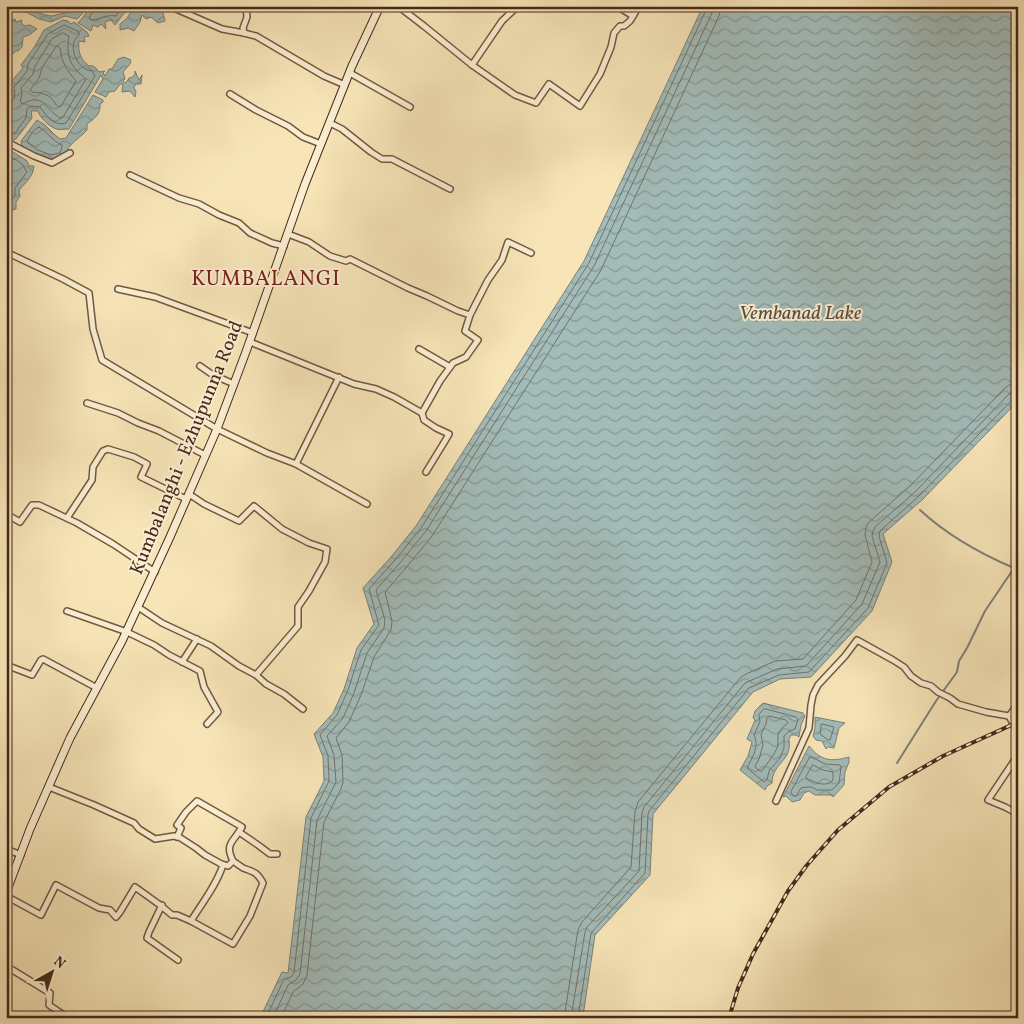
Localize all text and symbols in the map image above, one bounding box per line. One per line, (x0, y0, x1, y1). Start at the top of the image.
district label: KUMBALANGI (191, 265, 341, 294)
water label: Vembanad Lake (739, 300, 862, 328)
street label: Kumbalanghi - Ezhupunna Road (124, 317, 250, 579)
north arrow (28, 946, 78, 996)
text: N (49, 952, 69, 974)

